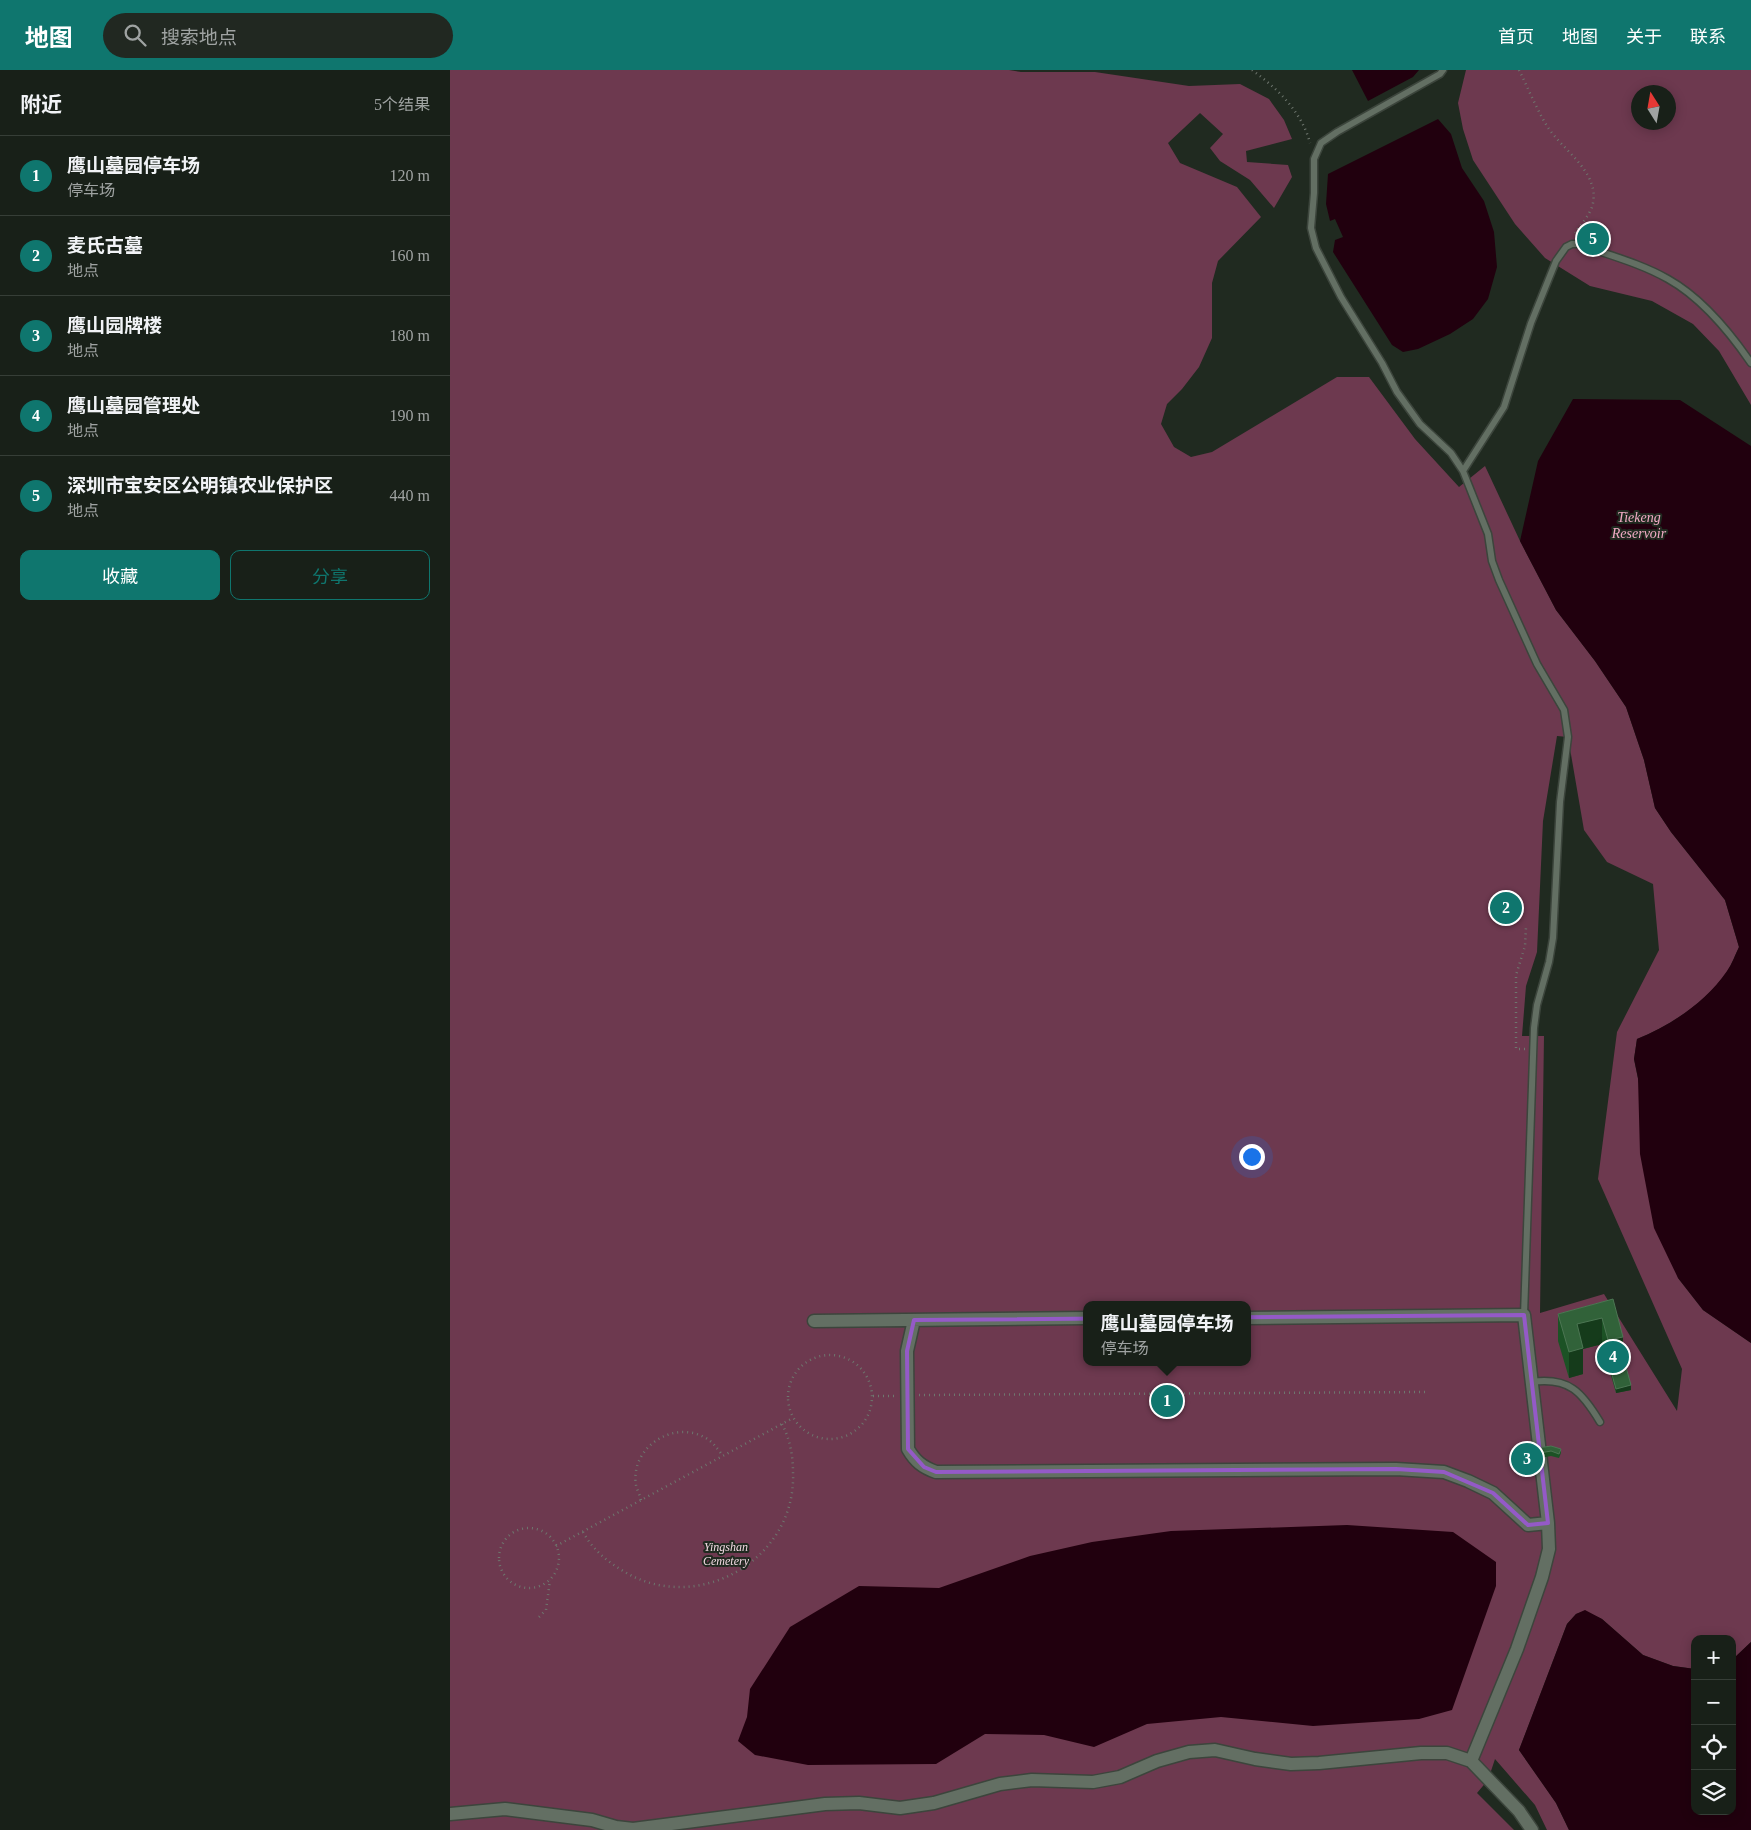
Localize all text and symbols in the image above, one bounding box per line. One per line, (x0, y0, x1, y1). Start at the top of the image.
search box (103, 13, 453, 58)
icon: search (121, 21, 149, 49)
text: 地图 (25, 25, 73, 51)
text: 搜索地点 (161, 27, 237, 48)
text: 首页 (1498, 27, 1534, 47)
text: 地图 (1562, 27, 1598, 47)
text: 关于 (1626, 27, 1662, 47)
text: 联系 (1690, 27, 1726, 47)
north arrow (1631, 85, 1676, 130)
text: 附近 (20, 93, 62, 117)
text: 5个结果 (374, 96, 430, 113)
text: 鹰山墓园停车场 (67, 155, 200, 176)
text: 1 (32, 167, 40, 184)
text: 120 m (390, 167, 430, 184)
text: 停车场 (67, 182, 115, 199)
pin: 5 (1577, 220, 1609, 258)
text: 麦氏古墓 (67, 235, 143, 256)
text: 2 (32, 247, 40, 264)
text: 160 m (390, 247, 430, 264)
text: 地点 (67, 262, 99, 279)
text: 鹰山园牌楼 (67, 315, 162, 336)
text: 3 (32, 327, 40, 344)
text: 180 m (390, 327, 430, 344)
text: 地点 (67, 342, 99, 359)
text: 鹰山墓园管理处 (67, 395, 200, 416)
text: 4 (32, 407, 40, 424)
text: 190 m (390, 407, 430, 424)
text: 地点 (67, 422, 99, 439)
text: 深圳市宝安区公明镇农业保护区 (67, 475, 333, 496)
text: 5 (32, 487, 40, 504)
text: 440 m (390, 487, 430, 504)
text: 地点 (67, 502, 99, 519)
water label: Tiekeng Reservoir (1611, 510, 1667, 541)
button: 收藏 (20, 550, 220, 600)
button: 分享 (230, 550, 430, 600)
pin: 2 (1490, 889, 1522, 927)
your location (1239, 1144, 1265, 1170)
popup (1083, 1301, 1251, 1366)
text: 鹰山墓园停车场 (1100, 1313, 1234, 1334)
pin: 4 (1597, 1338, 1629, 1376)
text: 停车场 (1100, 1340, 1149, 1357)
pin: 1 (1151, 1382, 1183, 1420)
pin: 3 (1511, 1440, 1543, 1478)
park label: Yingshan Cemetery (703, 1540, 750, 1568)
map controls (1691, 1635, 1736, 1815)
button: + (1691, 1635, 1736, 1680)
button: − (1691, 1680, 1736, 1725)
button: locate (1691, 1725, 1736, 1770)
button: layers (1691, 1770, 1736, 1815)

